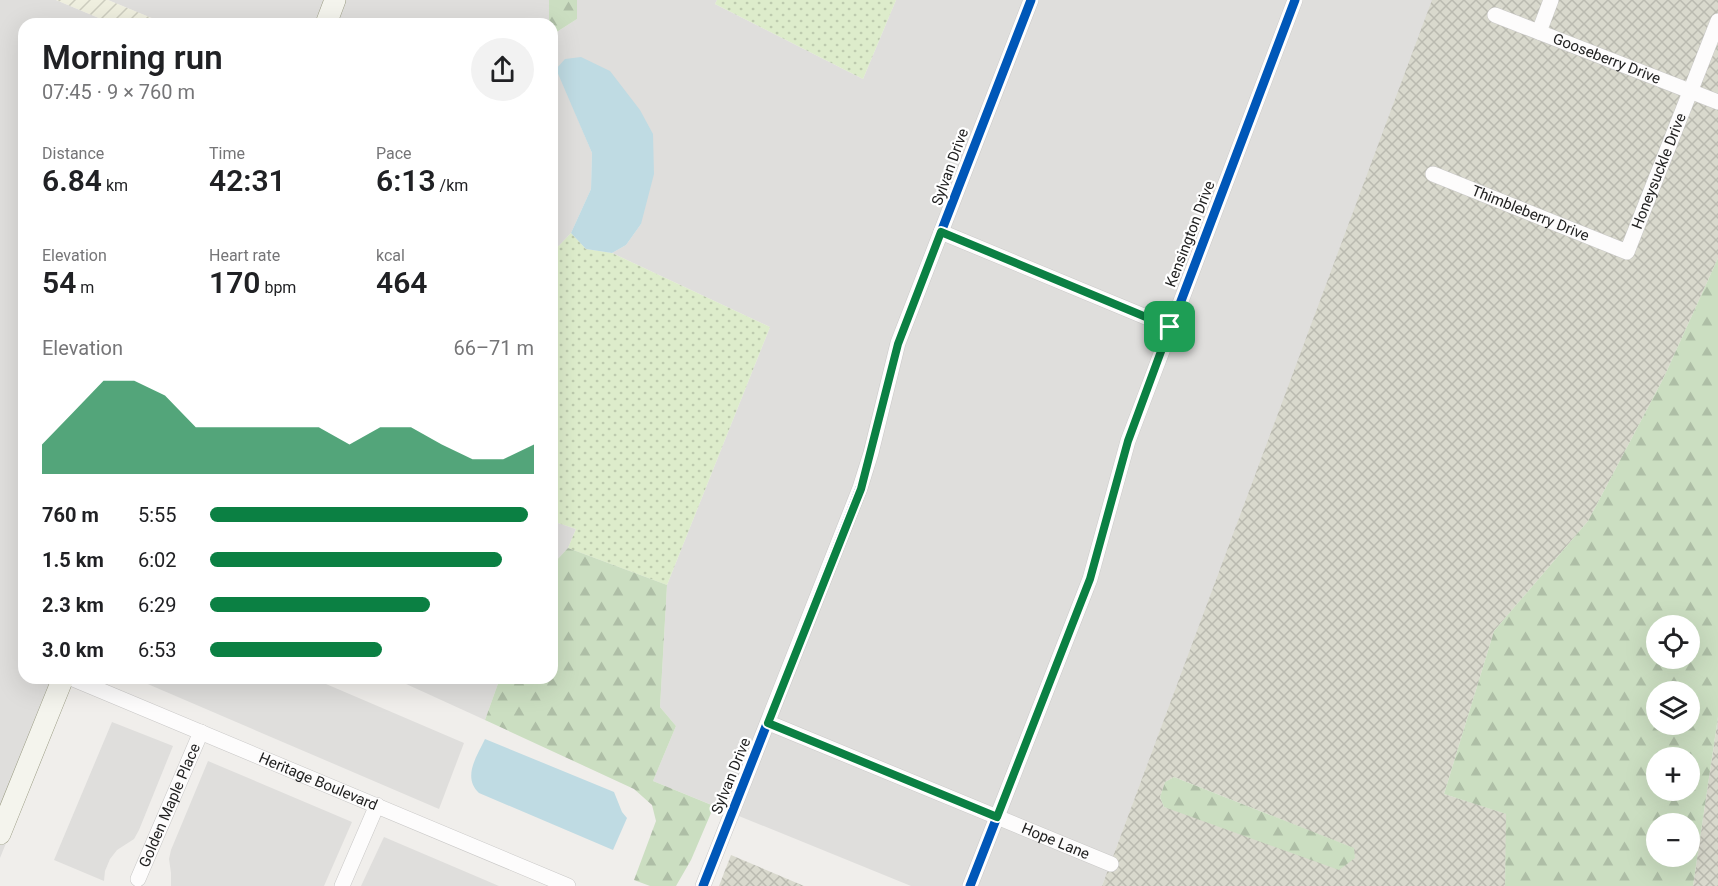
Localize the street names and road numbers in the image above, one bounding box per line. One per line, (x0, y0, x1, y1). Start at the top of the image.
street label: Gooseberry Drive (1550, 29, 1663, 88)
street label: Honeysuckle Drive (1628, 111, 1690, 232)
street label: Sylvan Drive (928, 126, 972, 208)
street label: Kensington Drive (1161, 178, 1219, 290)
street label: Thimbleberry Drive (1469, 181, 1592, 245)
street label: Sylvan Drive (708, 735, 754, 817)
street label: Golden Maple Place (135, 741, 204, 870)
street label: Heritage Boulevard (256, 749, 380, 814)
street label: Hope Lane (1019, 819, 1092, 863)

